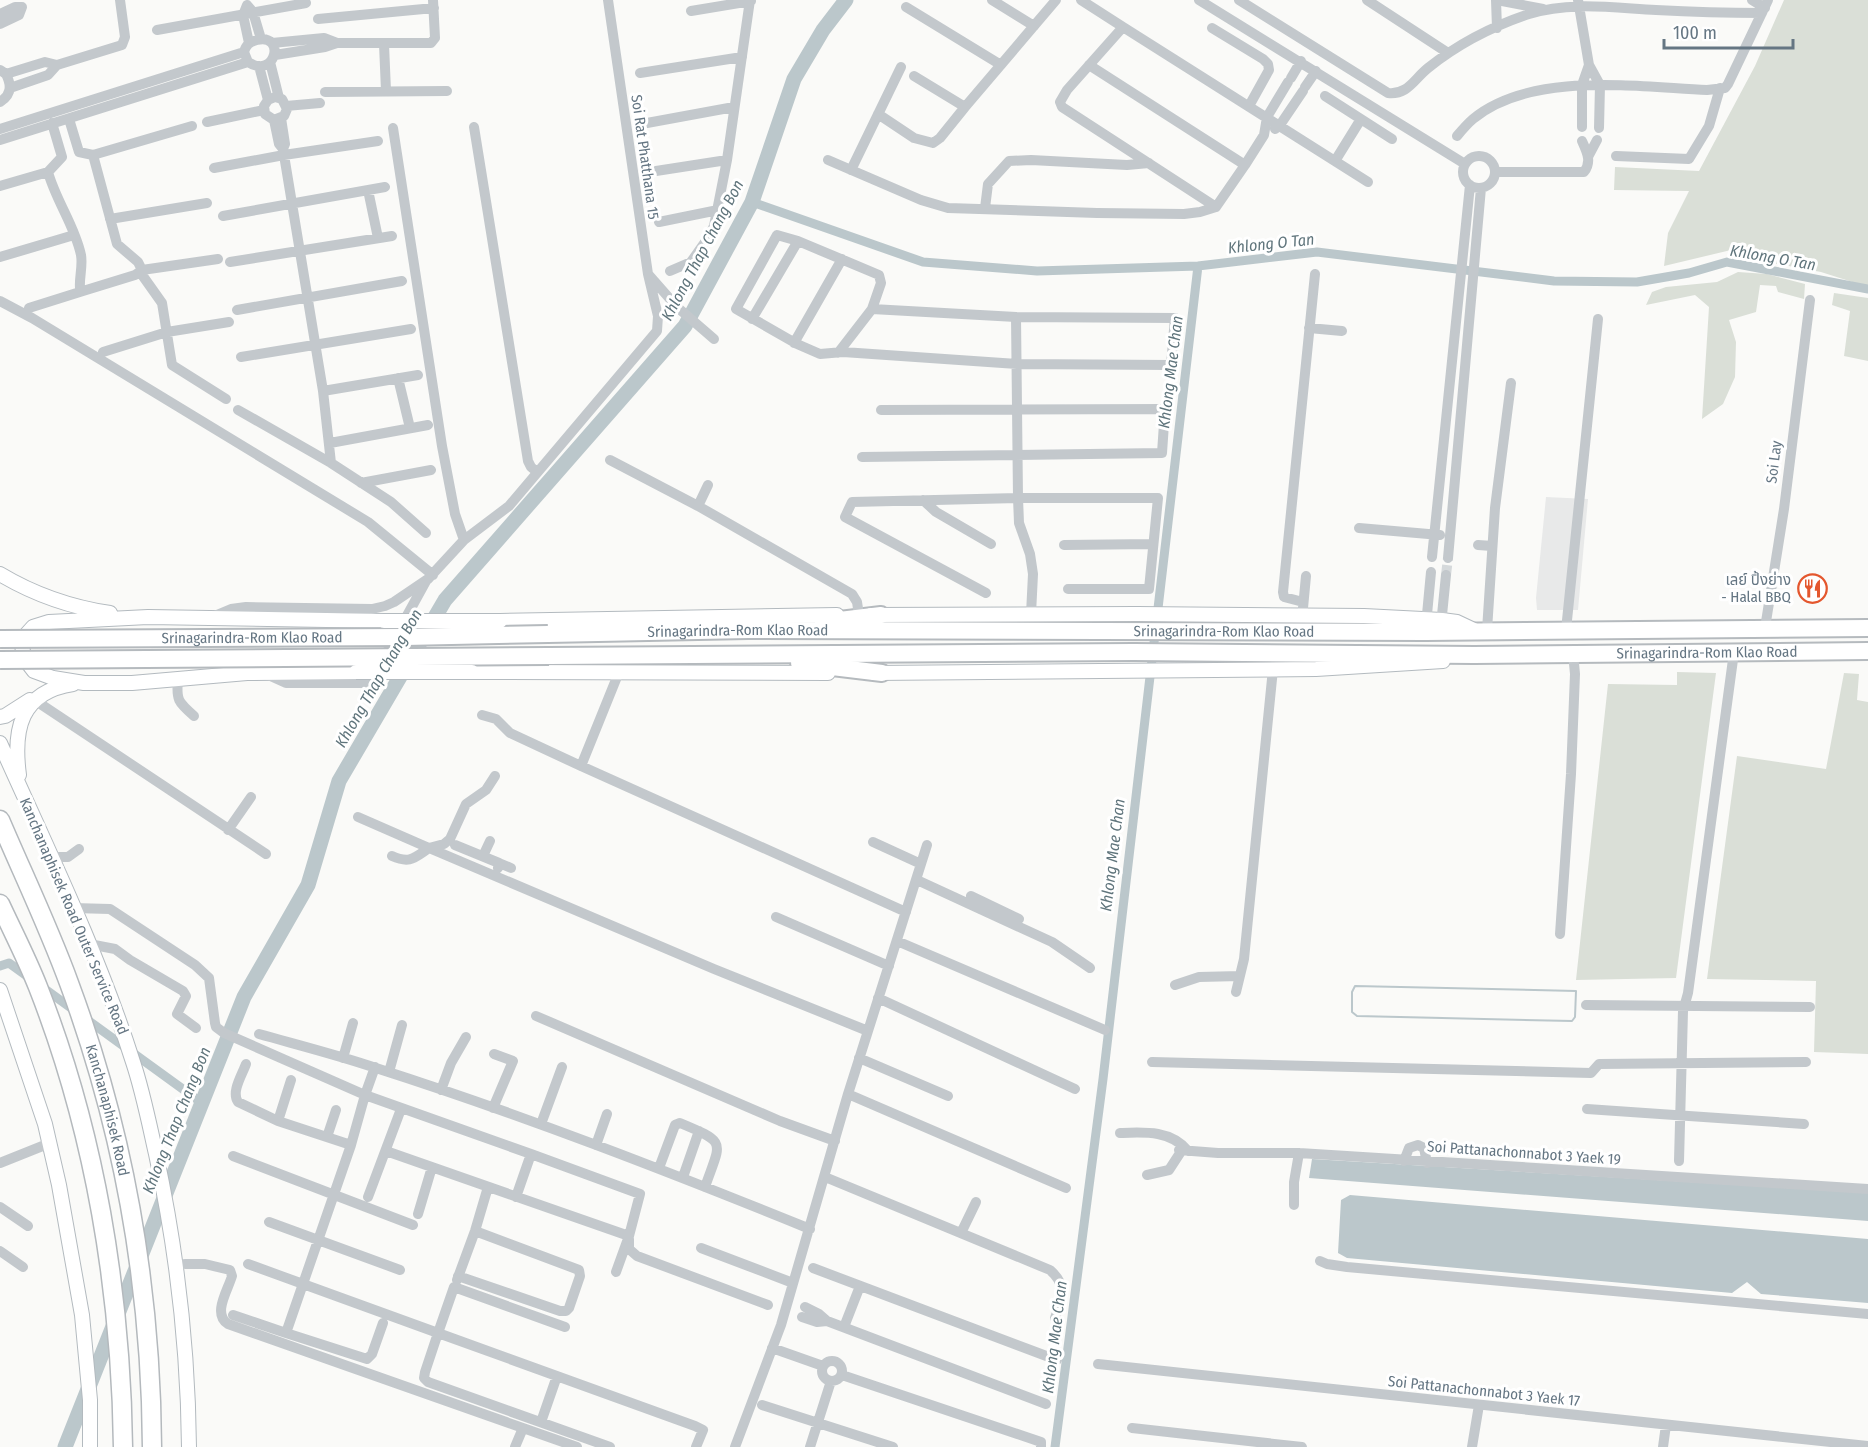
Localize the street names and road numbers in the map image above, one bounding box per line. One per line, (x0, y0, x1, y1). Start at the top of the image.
street label: Soi Rat Phatthana 15 (627, 93, 663, 221)
street label: Soi Lay (1762, 439, 1786, 484)
street label: Srinagarindra-Rom Klao Road (647, 621, 828, 641)
street label: Srinagarindra-Rom Klao Road (1133, 622, 1314, 641)
street label: Srinagarindra-Rom Klao Road (162, 628, 342, 647)
street label: Srinagarindra-Rom Klao Road (1616, 643, 1797, 663)
street label: Kanchanaphisek Road Outer Service Road (16, 795, 132, 1037)
street label: Kanchanaphisek Road (82, 1042, 133, 1178)
street label: Soi Pattanachonnabot 3 Yaek 19 (1427, 1137, 1621, 1169)
street label: Soi Pattanachonnabot 3 Yaek 17 (1387, 1372, 1581, 1410)

